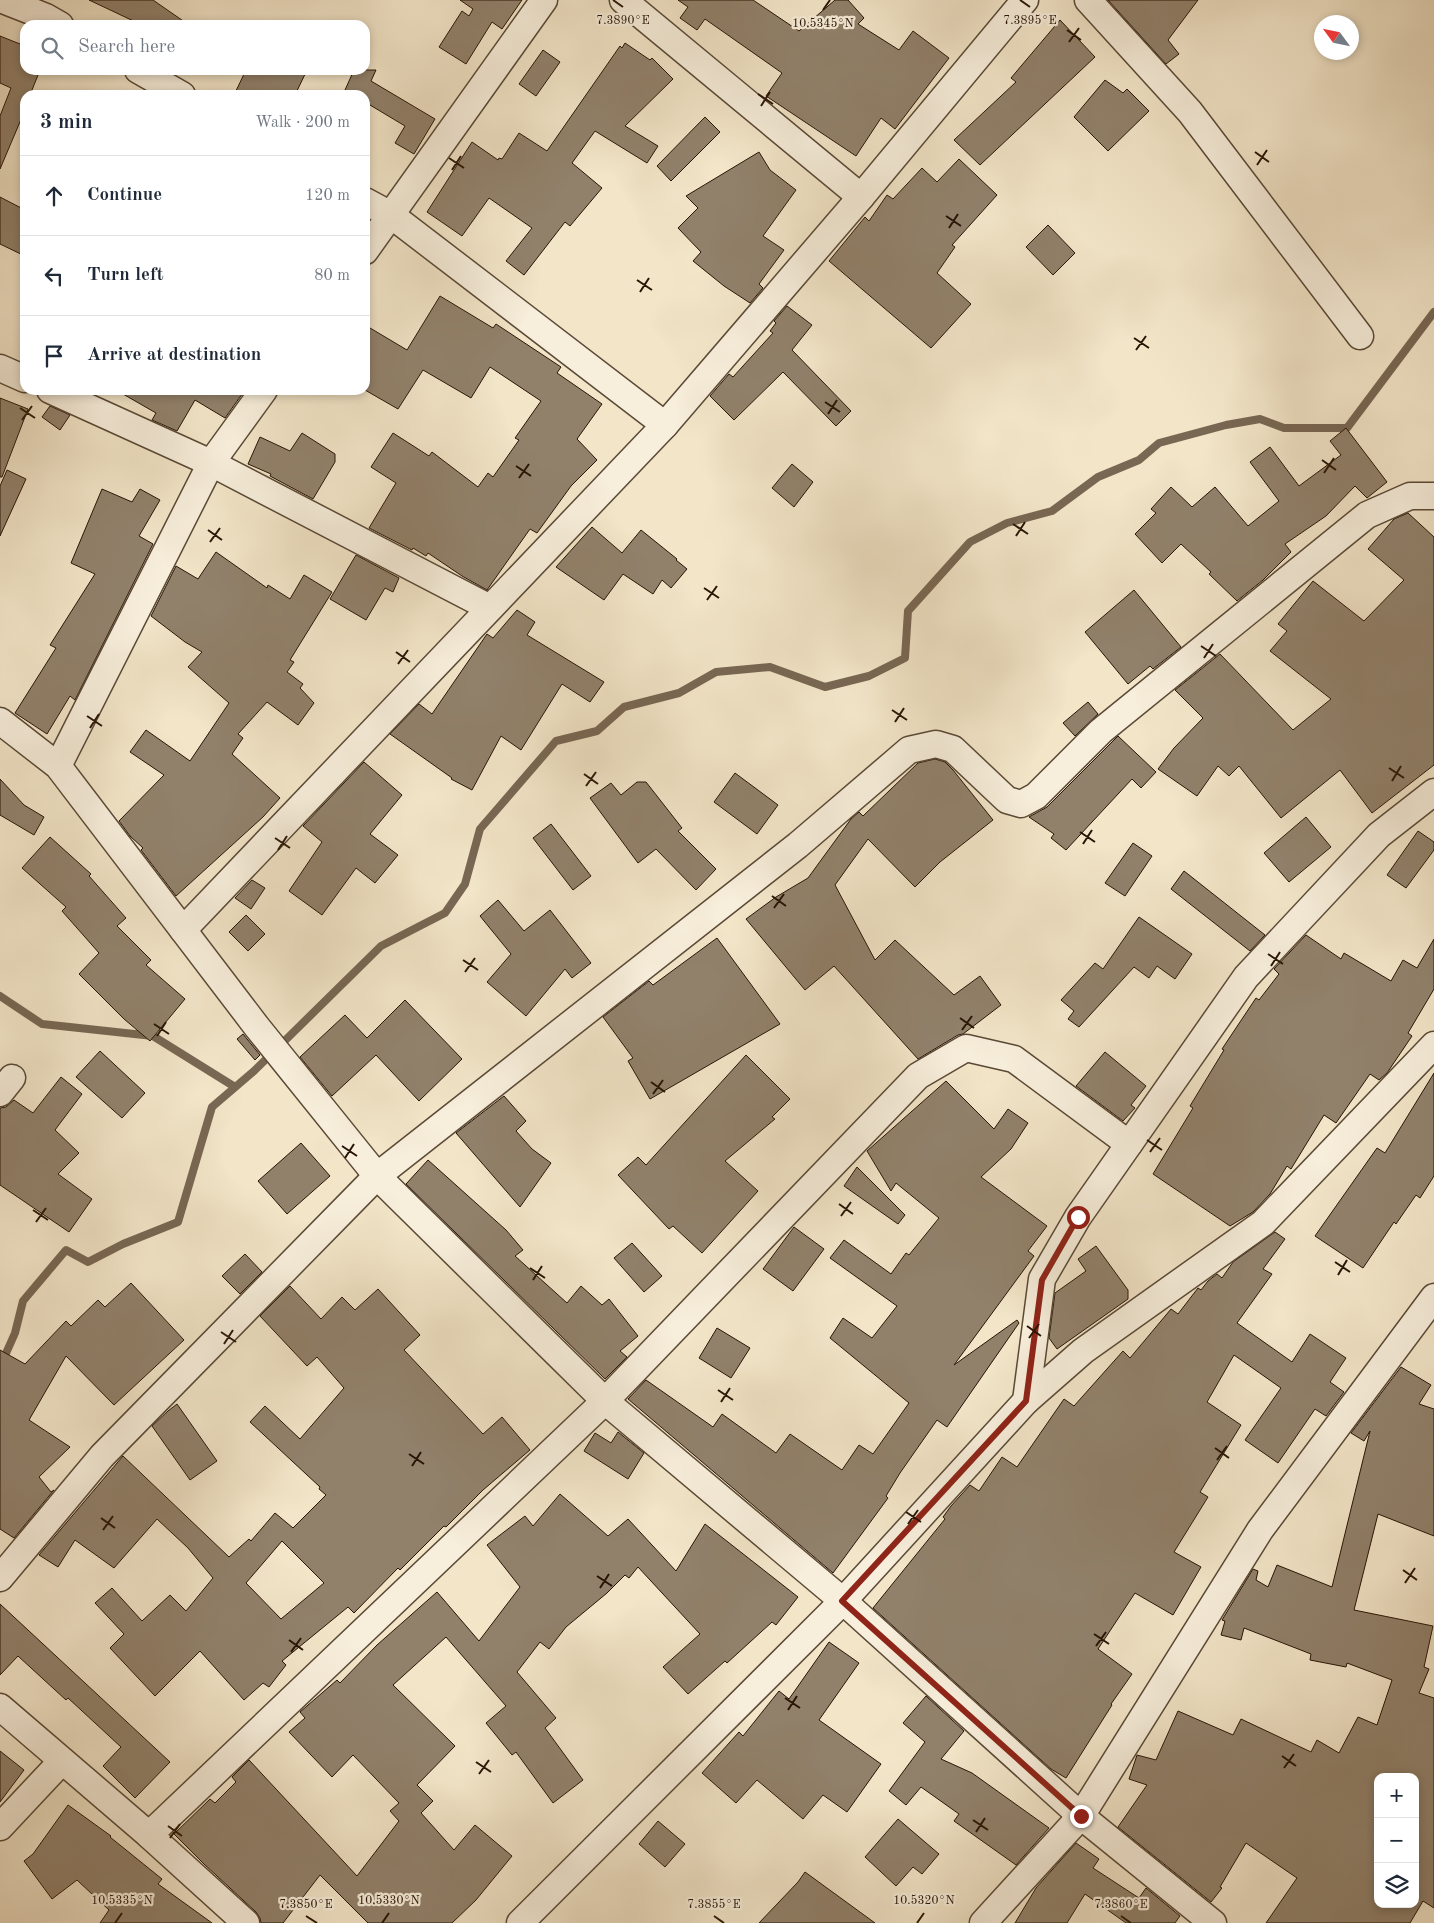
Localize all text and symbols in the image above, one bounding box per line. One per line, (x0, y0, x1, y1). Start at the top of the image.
text: 7.3895°E (1003, 14, 1057, 27)
text: 7.3890°E (596, 15, 650, 27)
north arrow (1314, 15, 1359, 60)
text: 10.5345°N (792, 17, 854, 30)
search box (20, 20, 370, 75)
icon: search (38, 34, 66, 62)
text: Search here (78, 38, 175, 57)
text: 3 min (40, 112, 93, 133)
text: Walk · 200 m (255, 115, 350, 131)
icon: ahead (40, 182, 68, 210)
text: Continue (87, 186, 162, 205)
text: 120 m (305, 188, 350, 204)
icon: left (40, 262, 68, 290)
text: Turn left (87, 266, 164, 285)
text: 80 m (314, 268, 350, 284)
icon: arrive (40, 342, 68, 370)
text: Arrive at destination (87, 346, 261, 365)
route start (1067, 1206, 1090, 1229)
map controls (1374, 1773, 1419, 1908)
button: + (1374, 1773, 1419, 1818)
route end (1070, 1805, 1093, 1828)
button: − (1374, 1818, 1419, 1863)
button: layers (1374, 1863, 1419, 1908)
text: 10.5335°N (91, 1894, 153, 1907)
text: 10.5330°N (358, 1894, 420, 1907)
text: 10.5320°N (893, 1894, 955, 1907)
text: 7.3850°E (279, 1898, 333, 1911)
text: 7.3855°E (687, 1898, 741, 1911)
text: 7.3860°E (1094, 1899, 1148, 1911)

